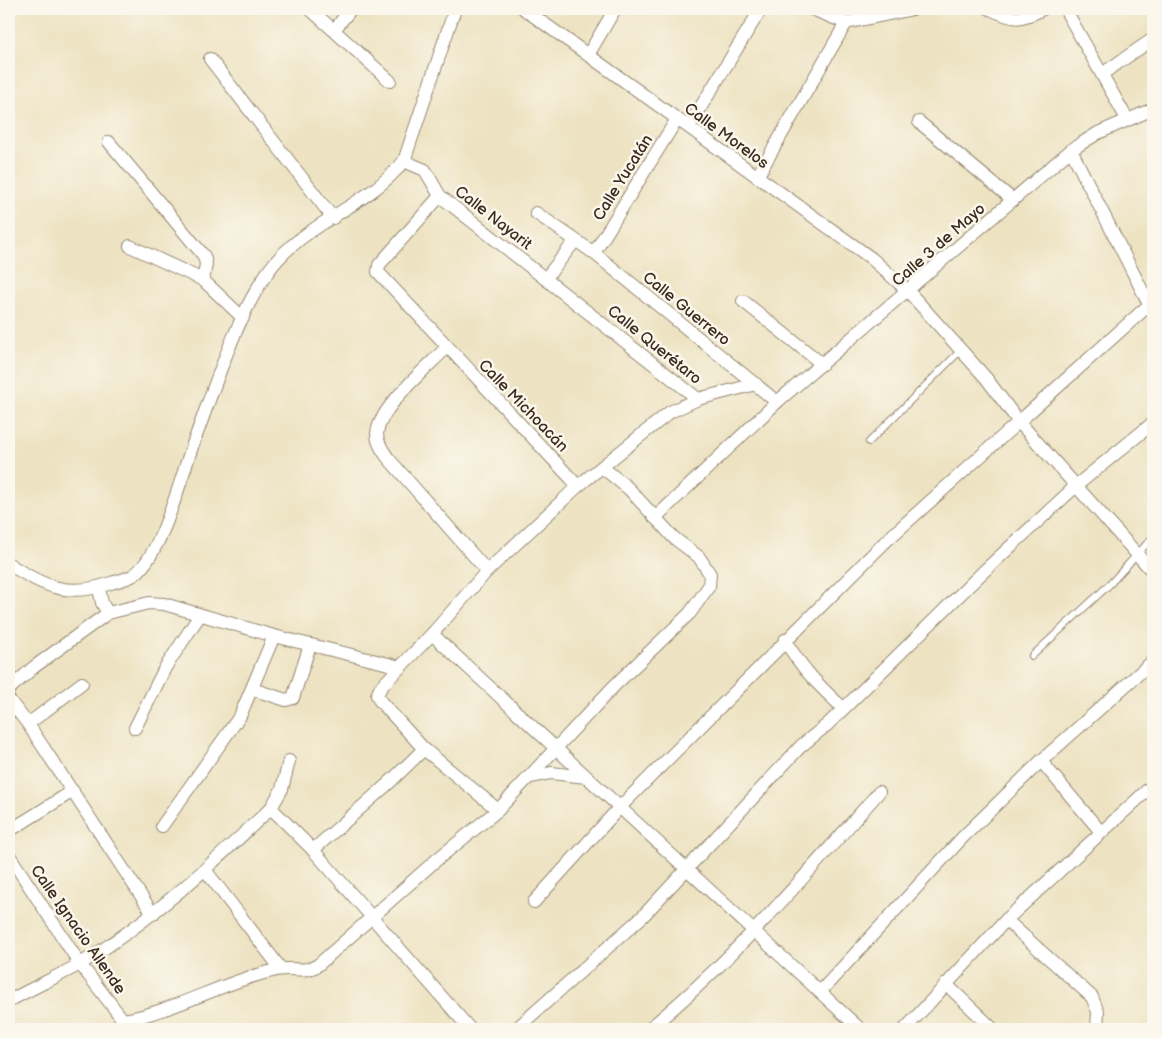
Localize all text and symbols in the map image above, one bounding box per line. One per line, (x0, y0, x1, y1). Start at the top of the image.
street label: Calle Morelos (680, 99, 772, 173)
street label: Calle Yucatán (589, 131, 657, 224)
street label: Calle Nayarit (451, 182, 535, 254)
street label: Calle 3 de Mayo (889, 200, 989, 291)
street label: Calle Guerrero (639, 268, 734, 350)
street label: Calle Querétaro (603, 302, 705, 389)
street label: Calle Michoacán (474, 356, 572, 456)
street label: Calle Ignacio Allende (26, 862, 130, 998)

